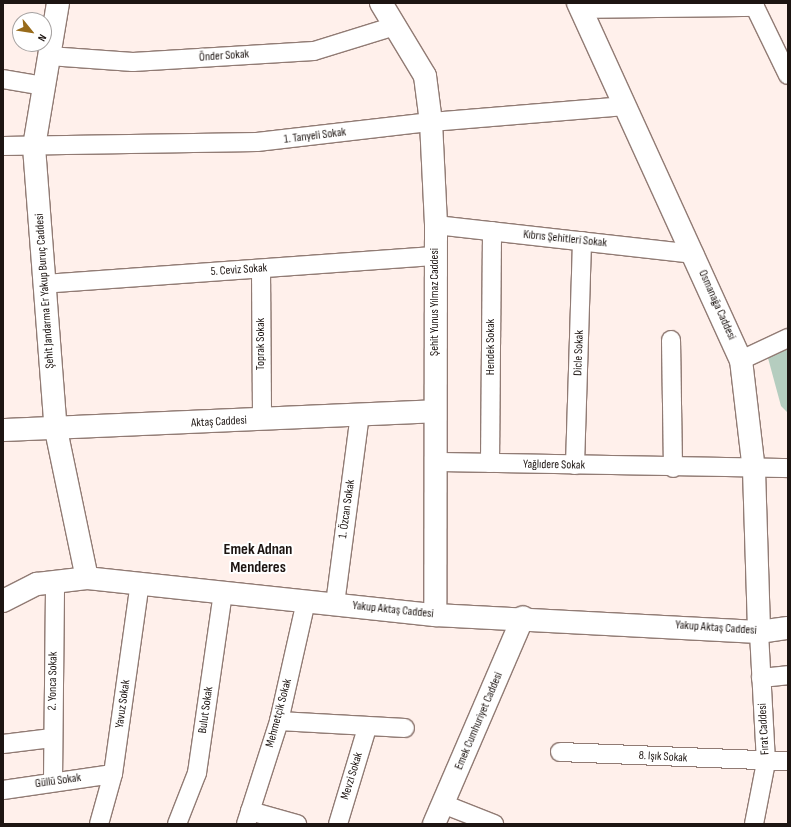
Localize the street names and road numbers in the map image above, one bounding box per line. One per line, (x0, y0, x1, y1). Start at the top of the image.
street label: Önder Sokak (198, 47, 250, 65)
street label: 1. Tanyeli Sokak (283, 125, 347, 147)
street label: Şehit Jandarma Er Yakup Buruç Caddesi (32, 213, 58, 369)
street label: Kıbrıs Şehitleri Sokak (522, 227, 608, 251)
street label: Şehit Yunus Yılmaz Caddesi (428, 248, 442, 356)
street label: 5. Ceviz Sokak (210, 261, 268, 279)
street label: Osmanağa Caddesi (695, 268, 739, 342)
street label: Toprak Sokak (254, 318, 268, 370)
street label: Hendek Sokak (484, 319, 498, 375)
street label: Dicle Sokak (571, 330, 587, 376)
street label: Aktaş Caddesi (191, 413, 247, 431)
street label: Yağlıdere Sokak (523, 457, 585, 473)
street label: 1. Özcan Sokak (336, 479, 358, 539)
street label: Yakup Aktaş Caddesi (352, 599, 434, 621)
street label: Yakup Aktaş Caddesi (675, 618, 757, 638)
street label: 2. Yonca Sokak (45, 652, 61, 710)
street label: Emek Cumhuriyet Caddesi (452, 670, 506, 772)
street label: Mehmetçik Sokak (263, 677, 295, 749)
street label: Yavuz Sokak (112, 679, 134, 729)
street label: Bulut Sokak (196, 686, 216, 734)
street label: Fırat Caddesi (755, 703, 773, 755)
street label: 8. Işık Sokak (638, 749, 688, 765)
street label: Mevzi Sokak (338, 751, 366, 801)
street label: Güllü Sokak (34, 771, 82, 791)

